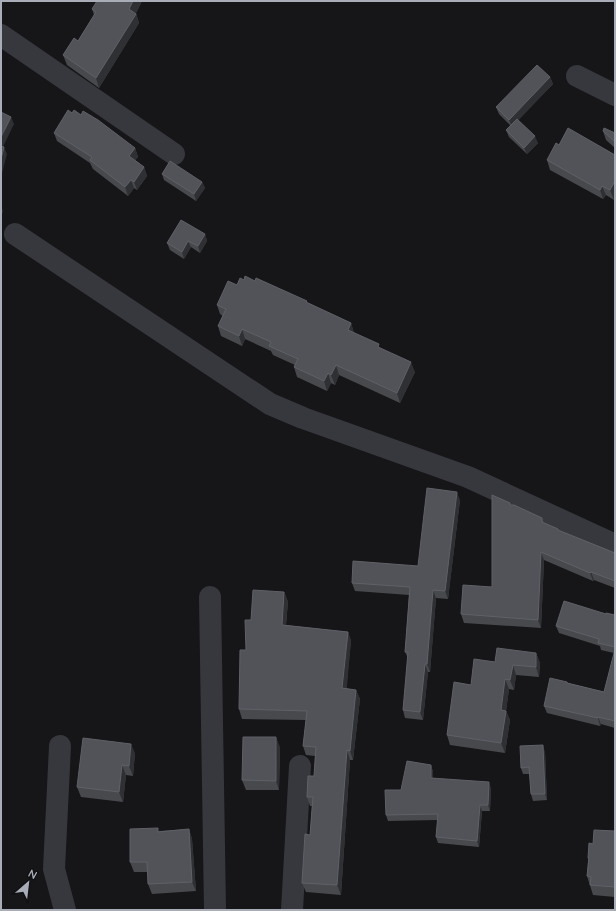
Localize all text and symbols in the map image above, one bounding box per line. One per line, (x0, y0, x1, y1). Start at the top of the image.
north arrow (8, 863, 48, 903)
text: N (26, 866, 40, 882)

